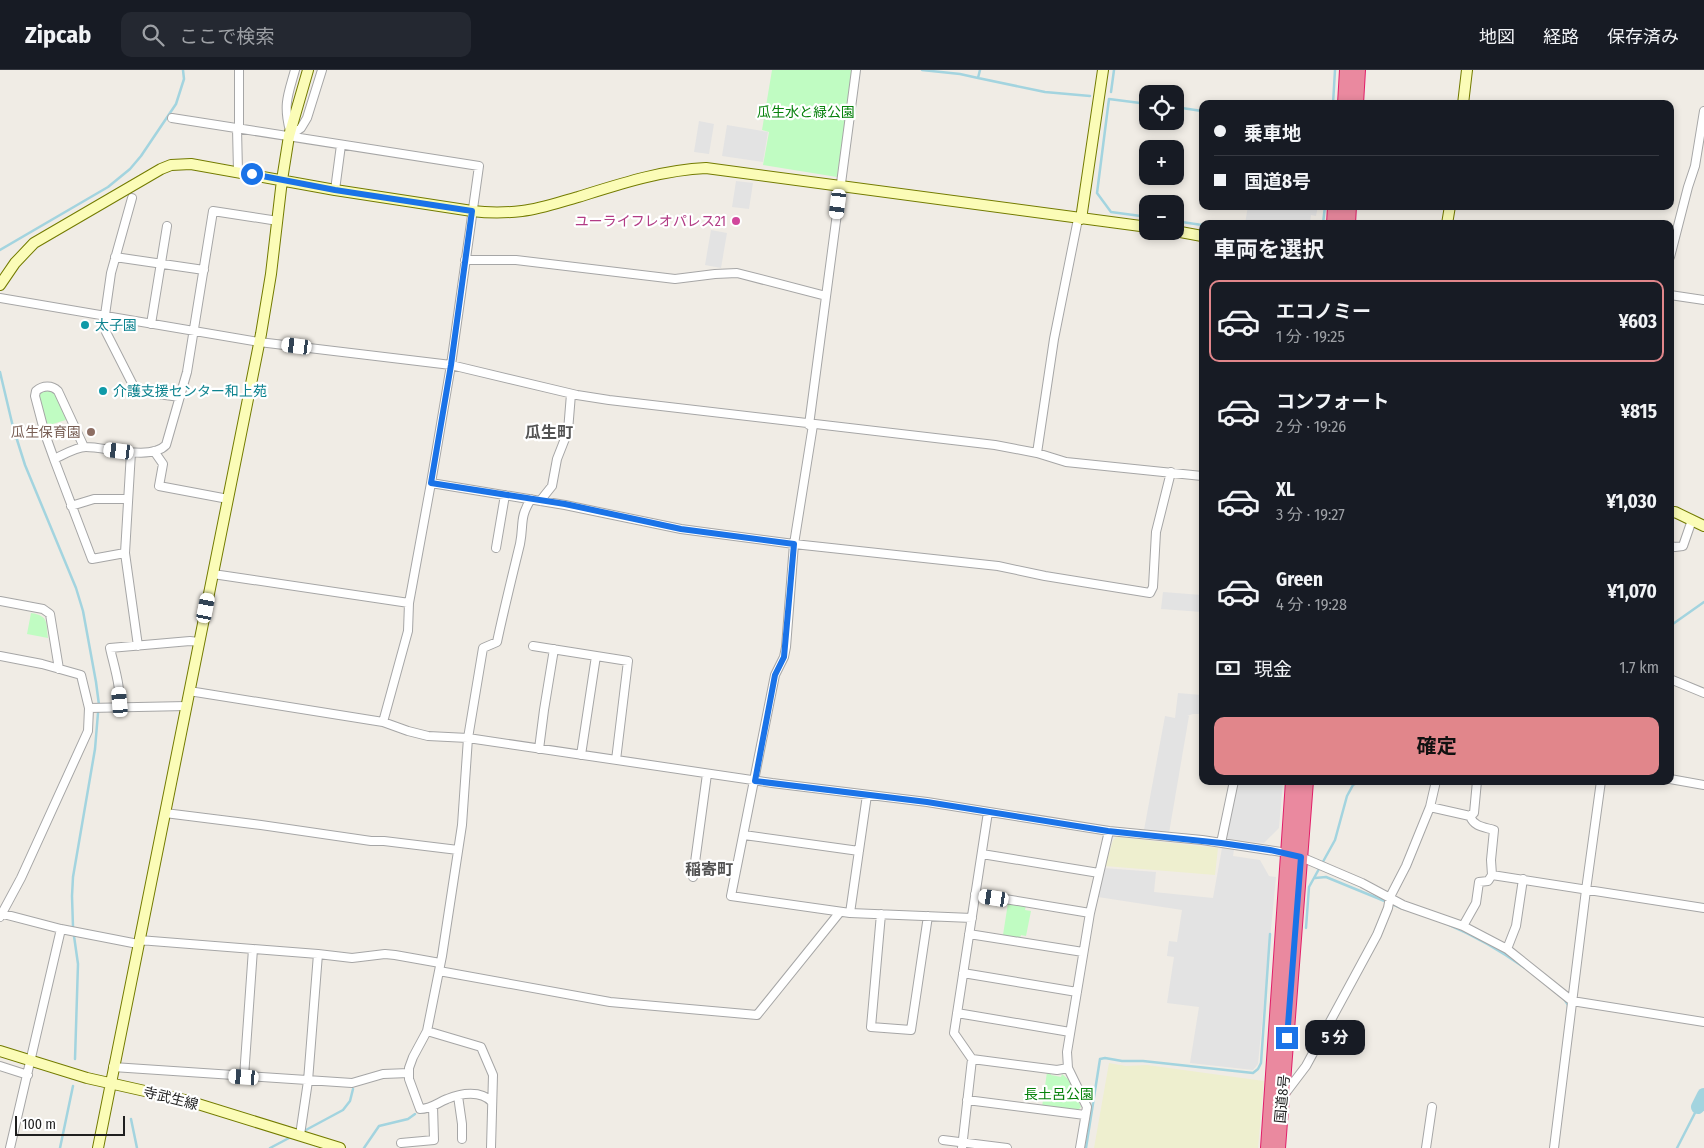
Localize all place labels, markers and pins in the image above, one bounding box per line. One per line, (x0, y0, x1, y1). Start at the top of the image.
place label: ユーライフレオパレス21 (575, 213, 726, 230)
marker: ユーライフレオパレス21 (730, 215, 742, 227)
place label: 太子園 (95, 317, 137, 334)
marker: 太子園 (79, 319, 91, 331)
place label: 介護支援センター和上苑 (113, 383, 267, 400)
marker: 介護支援センター和上苑 (97, 385, 109, 397)
place label: 瓜生保育園 (11, 424, 81, 441)
marker: 瓜生保育園 (85, 426, 97, 438)

